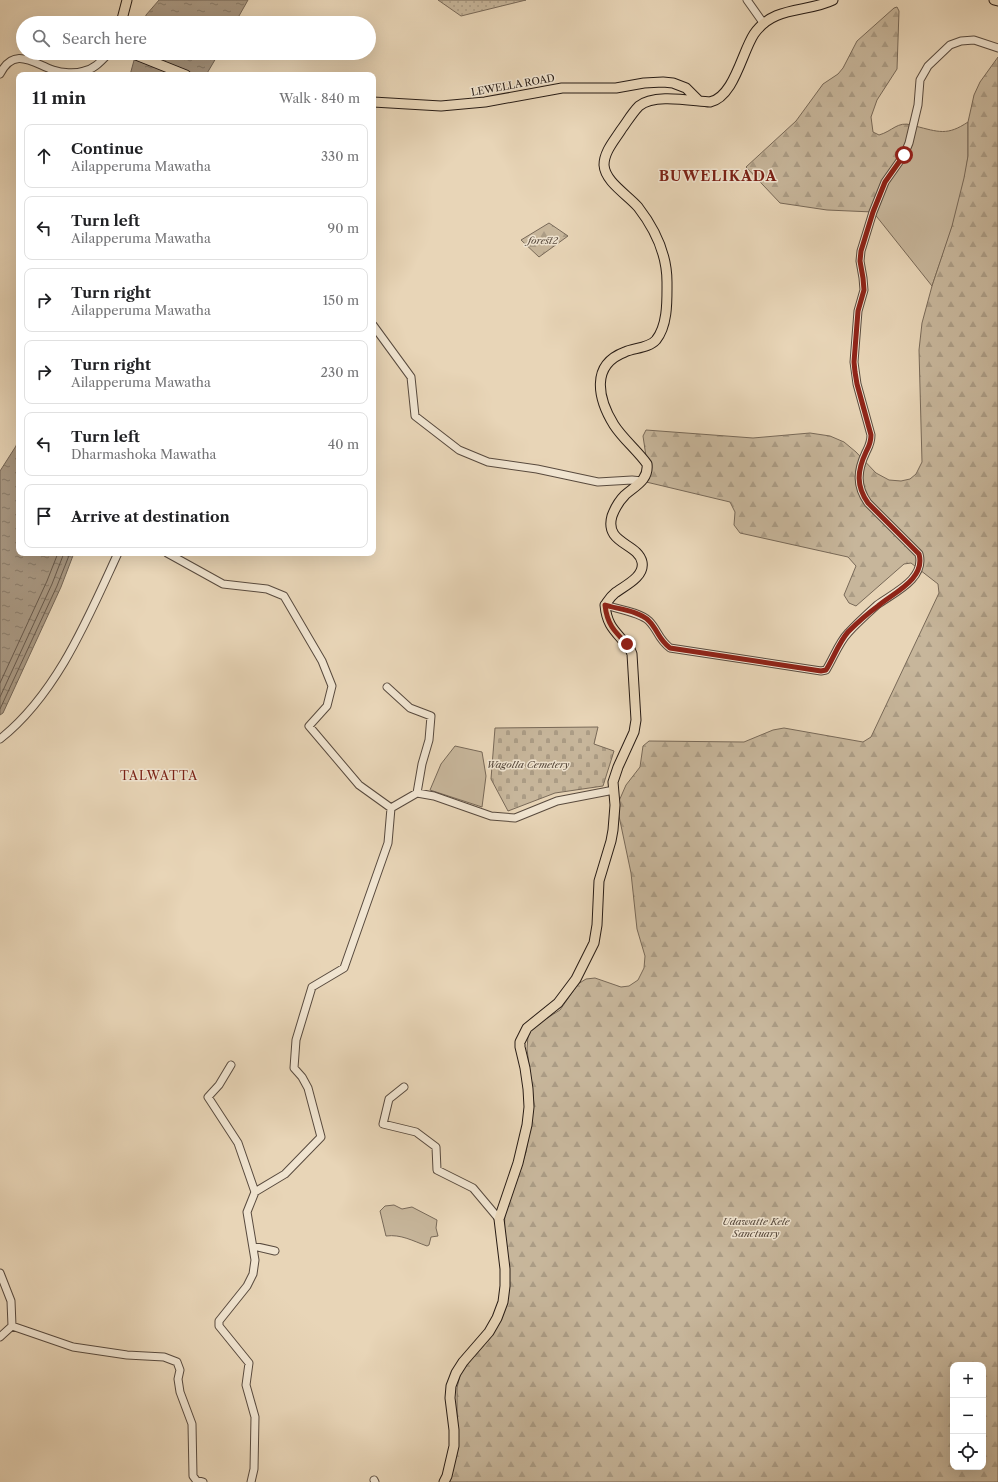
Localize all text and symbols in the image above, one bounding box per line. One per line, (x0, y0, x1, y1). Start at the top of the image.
search box (16, 16, 376, 60)
icon: search (30, 27, 52, 49)
text: Search here (62, 29, 147, 48)
street label: LEWELLA ROAD (470, 71, 556, 99)
text: 11 min (32, 88, 86, 108)
text: Walk · 840 m (279, 90, 360, 106)
text: Continue (71, 139, 143, 158)
icon: ahead (33, 145, 55, 167)
route start (895, 146, 913, 164)
text: 330 m (321, 148, 359, 164)
text: Ailapperuma Mawatha (71, 158, 211, 174)
district label: BUWELIKADA (659, 167, 777, 185)
text: Turn left (71, 211, 140, 230)
icon: left (33, 217, 55, 239)
text: 90 m (328, 220, 359, 236)
text: Ailapperuma Mawatha (71, 230, 211, 246)
park label: forest2 (524, 234, 558, 247)
text: Turn right (71, 283, 151, 302)
icon: right (33, 289, 55, 311)
text: 150 m (323, 292, 359, 308)
text: Ailapperuma Mawatha (71, 302, 211, 318)
text: Turn right (71, 355, 151, 374)
icon: right (33, 361, 55, 383)
text: 230 m (321, 364, 359, 380)
text: Ailapperuma Mawatha (71, 374, 211, 390)
text: Turn left (71, 427, 140, 446)
icon: left (33, 433, 55, 455)
text: 40 m (328, 436, 359, 452)
text: Dharmashoka Mawatha (71, 446, 216, 462)
icon: arrive (33, 505, 55, 527)
text: Arrive at destination (71, 507, 230, 526)
route end (618, 635, 636, 653)
park label: Wagolla Cemetery (487, 758, 569, 771)
district label: TALWATTA (120, 768, 198, 783)
park label: Udawatte Kele Sanctuary (722, 1215, 791, 1240)
map controls (950, 1362, 986, 1470)
button: + (950, 1362, 986, 1398)
button: − (950, 1398, 986, 1434)
button: locate (950, 1434, 986, 1470)

